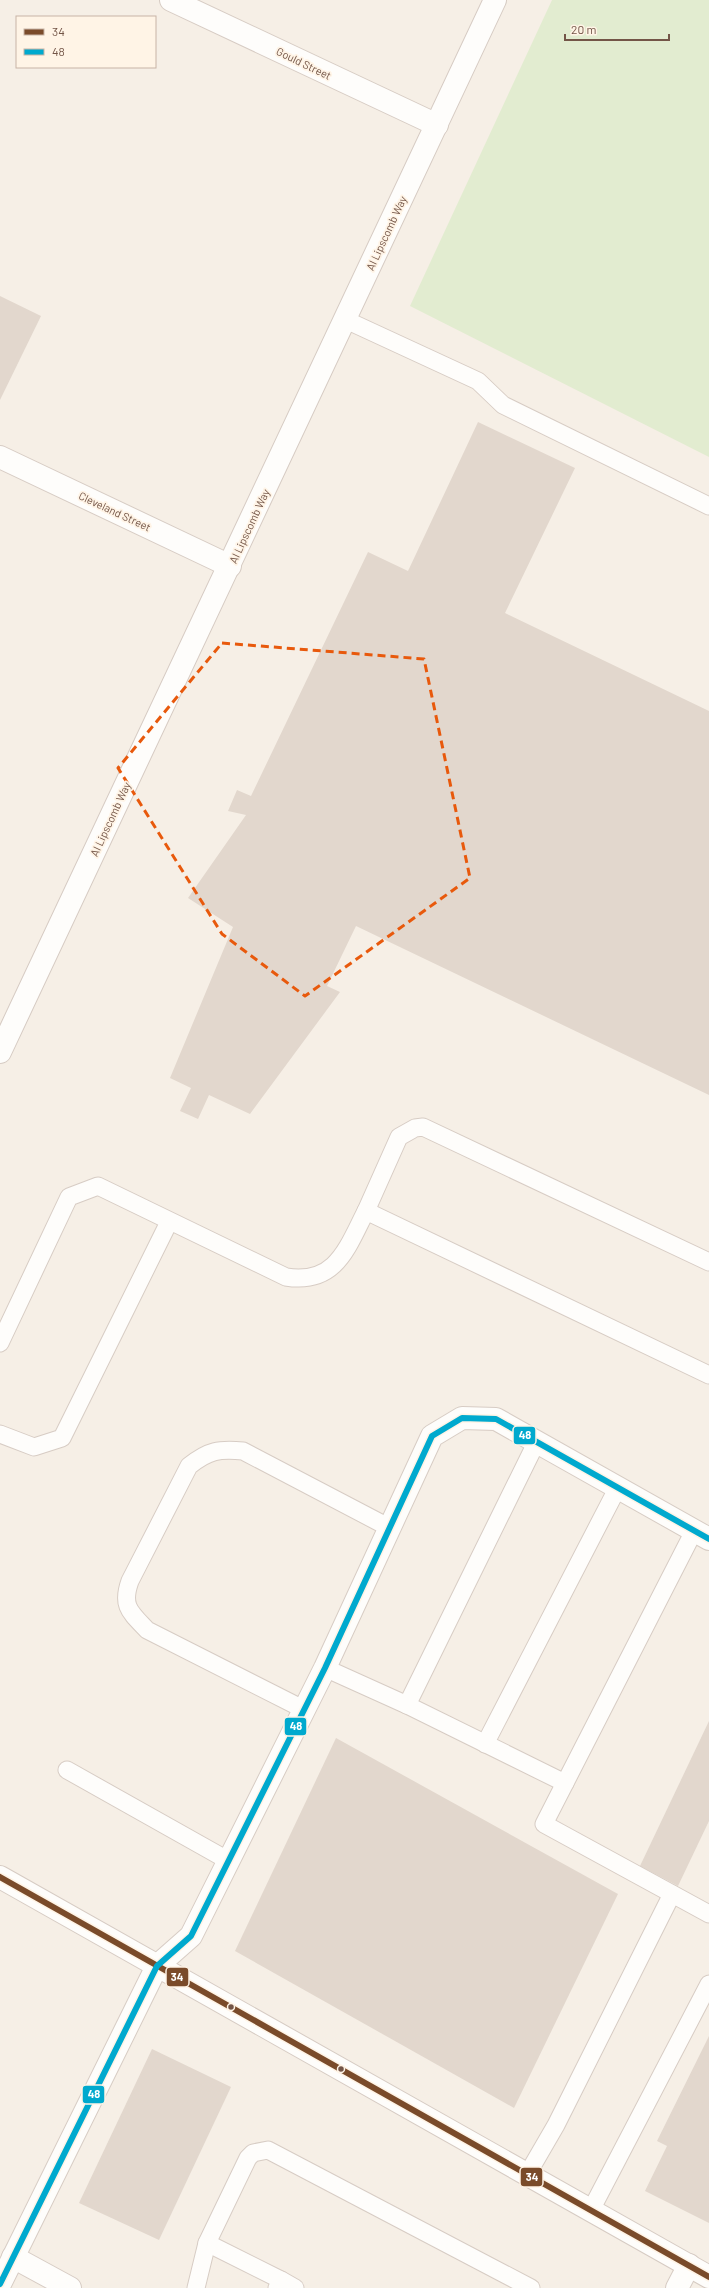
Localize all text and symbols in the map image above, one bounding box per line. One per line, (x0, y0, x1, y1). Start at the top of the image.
legend (16, 16, 156, 68)
scale bar (565, 16, 669, 42)
text: 20 m (571, 22, 597, 36)
text: 34 (52, 24, 65, 38)
text: 48 (52, 44, 65, 58)
street label: Gould Street (274, 44, 334, 82)
street label: Al Lipscomb Way (363, 194, 409, 272)
street label: Al Lipscomb Way (226, 487, 272, 565)
street label: Cleveland Street (77, 489, 153, 533)
street label: Al Lipscomb Way (87, 780, 133, 858)
line badge: 48 (513, 1426, 536, 1445)
text: 48 (519, 1428, 531, 1441)
line badge: 48 (284, 1717, 307, 1736)
text: 48 (290, 1719, 302, 1732)
line badge: 34 (166, 1967, 189, 1987)
text: 34 (171, 1970, 184, 1983)
unlabelled marker (226, 2002, 236, 2012)
unlabelled marker (336, 2064, 346, 2074)
line badge: 48 (82, 2085, 105, 2104)
text: 48 (88, 2087, 100, 2100)
line badge: 34 (520, 2167, 543, 2187)
text: 34 (526, 2170, 539, 2183)

